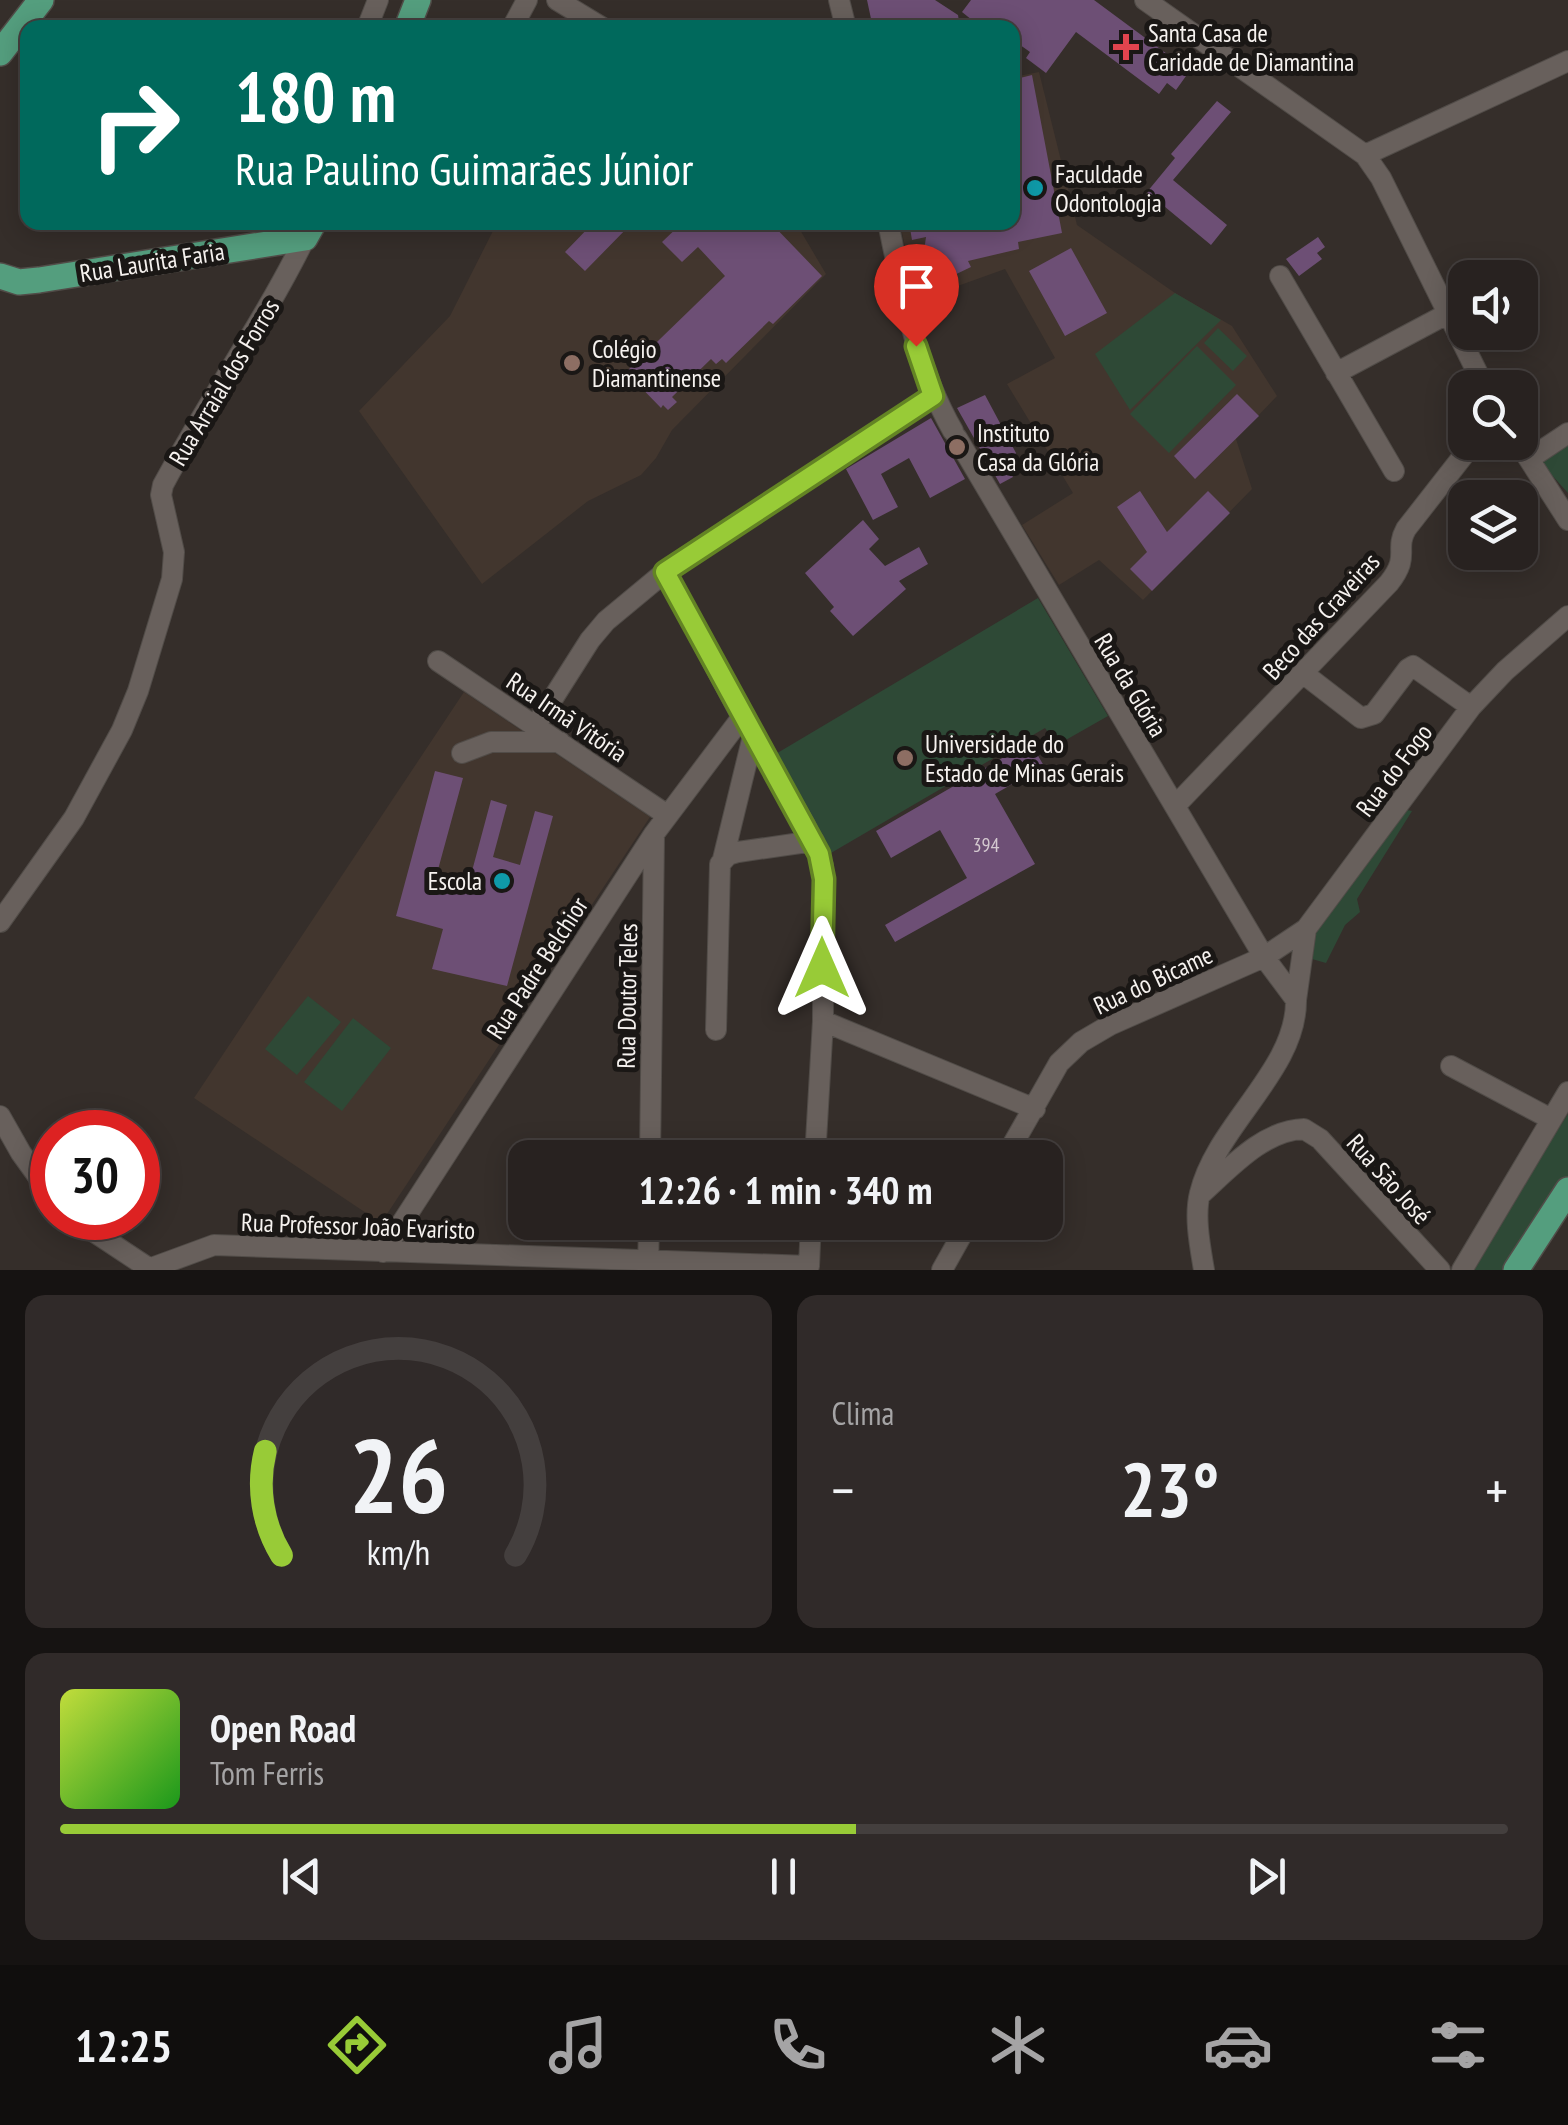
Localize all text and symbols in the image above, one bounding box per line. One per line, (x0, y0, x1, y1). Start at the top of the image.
place label: Santa Casa de Caridade de Diamantina (1148, 17, 1354, 78)
marker: Santa Casa de Caridade de Diamantina (1113, 34, 1139, 60)
text: 180 m (235, 51, 396, 141)
icon: right (70, 60, 200, 190)
text: Rua Paulino Guimarães Júnior (235, 139, 693, 197)
place label: Faculdade Odontologia (1055, 158, 1162, 219)
marker: Faculdade Odontologia (1024, 177, 1046, 199)
street label: Rua Laurita Faria (77, 235, 227, 289)
pin (874, 244, 959, 347)
icon: arrive (889, 259, 944, 314)
map controls (1448, 260, 1538, 570)
button: sound (1448, 260, 1538, 350)
street label: Rua Arraial dos Forros (162, 293, 286, 471)
place label: Colégio Diamantinense (592, 333, 721, 394)
marker: Colégio Diamantinense (561, 352, 583, 374)
button: search (1448, 370, 1538, 460)
place label: Instituto Casa da Glória (977, 417, 1099, 478)
marker: Instituto Casa da Glória (946, 436, 968, 458)
button: layers (1448, 480, 1538, 570)
street label: Beco das Craveiras (1256, 546, 1386, 686)
street label: Rua da Glória (1088, 627, 1174, 743)
street label: Rua Irmã Vitória (501, 665, 633, 769)
street label: Rua do Fogo (1349, 717, 1439, 823)
place label: Universidade do Estado de Minas Gerais (925, 728, 1124, 789)
marker: Universidade do Estado de Minas Gerais (894, 747, 916, 769)
house number: 394 (973, 832, 1000, 858)
place label: Escola (428, 865, 482, 897)
marker: Escola (491, 870, 513, 892)
street label: Rua Padre Belchior (479, 891, 595, 1045)
position arrow (770, 916, 874, 1020)
street label: Rua Doutor Teles (610, 923, 644, 1069)
street label: Rua do Bicame (1088, 938, 1218, 1022)
speed limit sign: 30 (30, 1110, 160, 1240)
street label: Rua São José (1340, 1127, 1438, 1231)
text: 12:26 · 1 min · 340 m (639, 1165, 932, 1214)
street label: Rua Professor João Evaristo (240, 1206, 476, 1246)
text: Clima (832, 1392, 894, 1434)
text: 26 (349, 1407, 448, 1542)
text: 23° (1120, 1441, 1219, 1538)
text: − (832, 1454, 854, 1525)
text: + (1485, 1454, 1508, 1525)
text: km/h (367, 1529, 430, 1575)
text: Open Road (210, 1703, 356, 1752)
text: Tom Ferris (210, 1752, 324, 1794)
icon: previous (274, 1849, 329, 1904)
icon: pause (756, 1849, 811, 1904)
icon: next (1239, 1849, 1294, 1904)
icon: directions (322, 2010, 392, 2080)
icon: music (543, 2010, 613, 2080)
icon: phone (763, 2010, 833, 2080)
icon: climate (983, 2010, 1053, 2080)
icon: car (1203, 2010, 1273, 2080)
icon: filters (1423, 2010, 1493, 2080)
text: 12:25 (75, 2016, 172, 2074)

